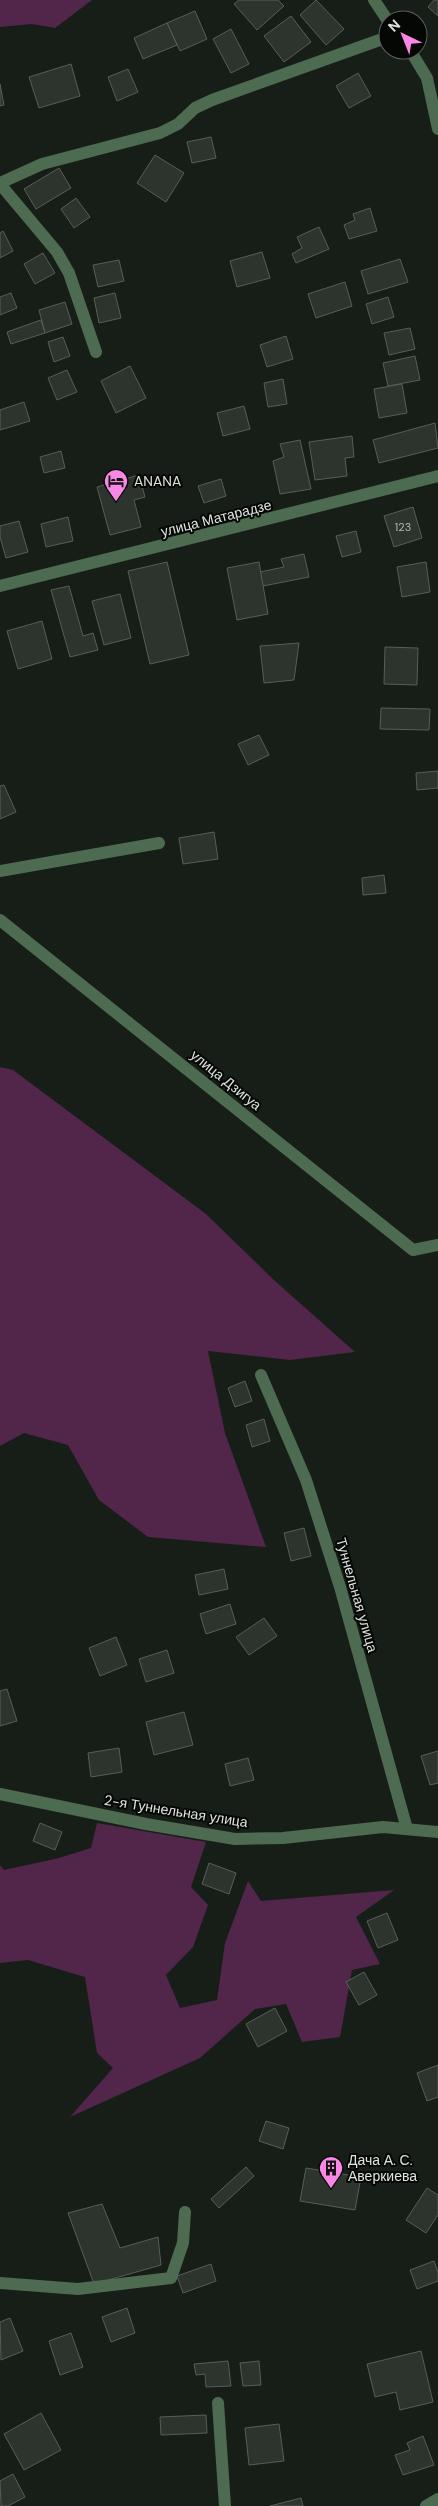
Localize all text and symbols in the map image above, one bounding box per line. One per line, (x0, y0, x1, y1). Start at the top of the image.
north arrow (378, 10, 428, 60)
text: N (384, 15, 404, 36)
hotel icon: ANANA (103, 468, 129, 502)
place label: ANANA (134, 472, 181, 490)
street label: улица Матарадзе (159, 496, 273, 540)
house number: 123 (395, 520, 411, 534)
street label: улица Дзигуа (187, 1046, 265, 1114)
street label: Туннельная улица (332, 1536, 382, 1655)
street label: 2-я Туннельная улица (103, 1791, 249, 1831)
place label: Дача А. С. Аверкиева (348, 2151, 417, 2185)
building icon: Дача А. С. Аверкиева (318, 2155, 344, 2189)

